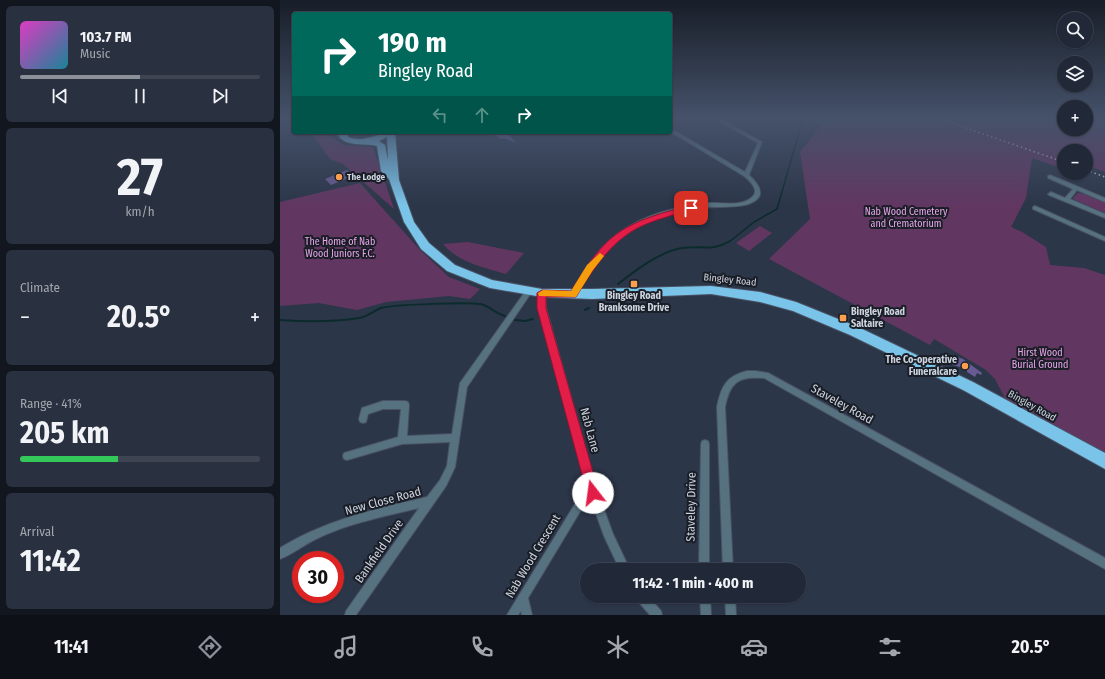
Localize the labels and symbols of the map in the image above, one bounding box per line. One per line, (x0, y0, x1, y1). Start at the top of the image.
marker: The Lodge (334, 172, 344, 182)
place label: The Lodge (347, 172, 386, 182)
pin (674, 191, 708, 225)
park label: Nab Wood Cemetery and Crematorium (865, 206, 948, 230)
park label: The Home of Nab Wood Juniors F.C. (305, 236, 375, 260)
street label: Bingley Road (703, 271, 757, 289)
marker: Bingley Road Branksome Drive (629, 279, 639, 289)
place label: Bingley Road Branksome Drive (599, 290, 669, 314)
place label: Bingley Road Saltaire (851, 306, 905, 330)
marker: Bingley Road Saltaire (838, 313, 848, 323)
park label: Hirst Wood Burial Ground (1012, 347, 1068, 371)
place label: The Co-operative Funeralcare (886, 354, 957, 378)
marker: The Co-operative Funeralcare (960, 361, 970, 371)
street label: Staveley Road (809, 381, 875, 427)
street label: Bingley Road (1006, 388, 1058, 424)
street label: Nab Lane (577, 406, 603, 454)
position arrow (572, 472, 614, 514)
street label: Staveley Drive (683, 472, 699, 542)
street label: New Close Road (343, 484, 423, 518)
street label: Nab Wood Crescent (503, 512, 564, 600)
street label: Bankfield Drive (352, 516, 406, 585)
speed limit sign: 30 (292, 551, 344, 603)

